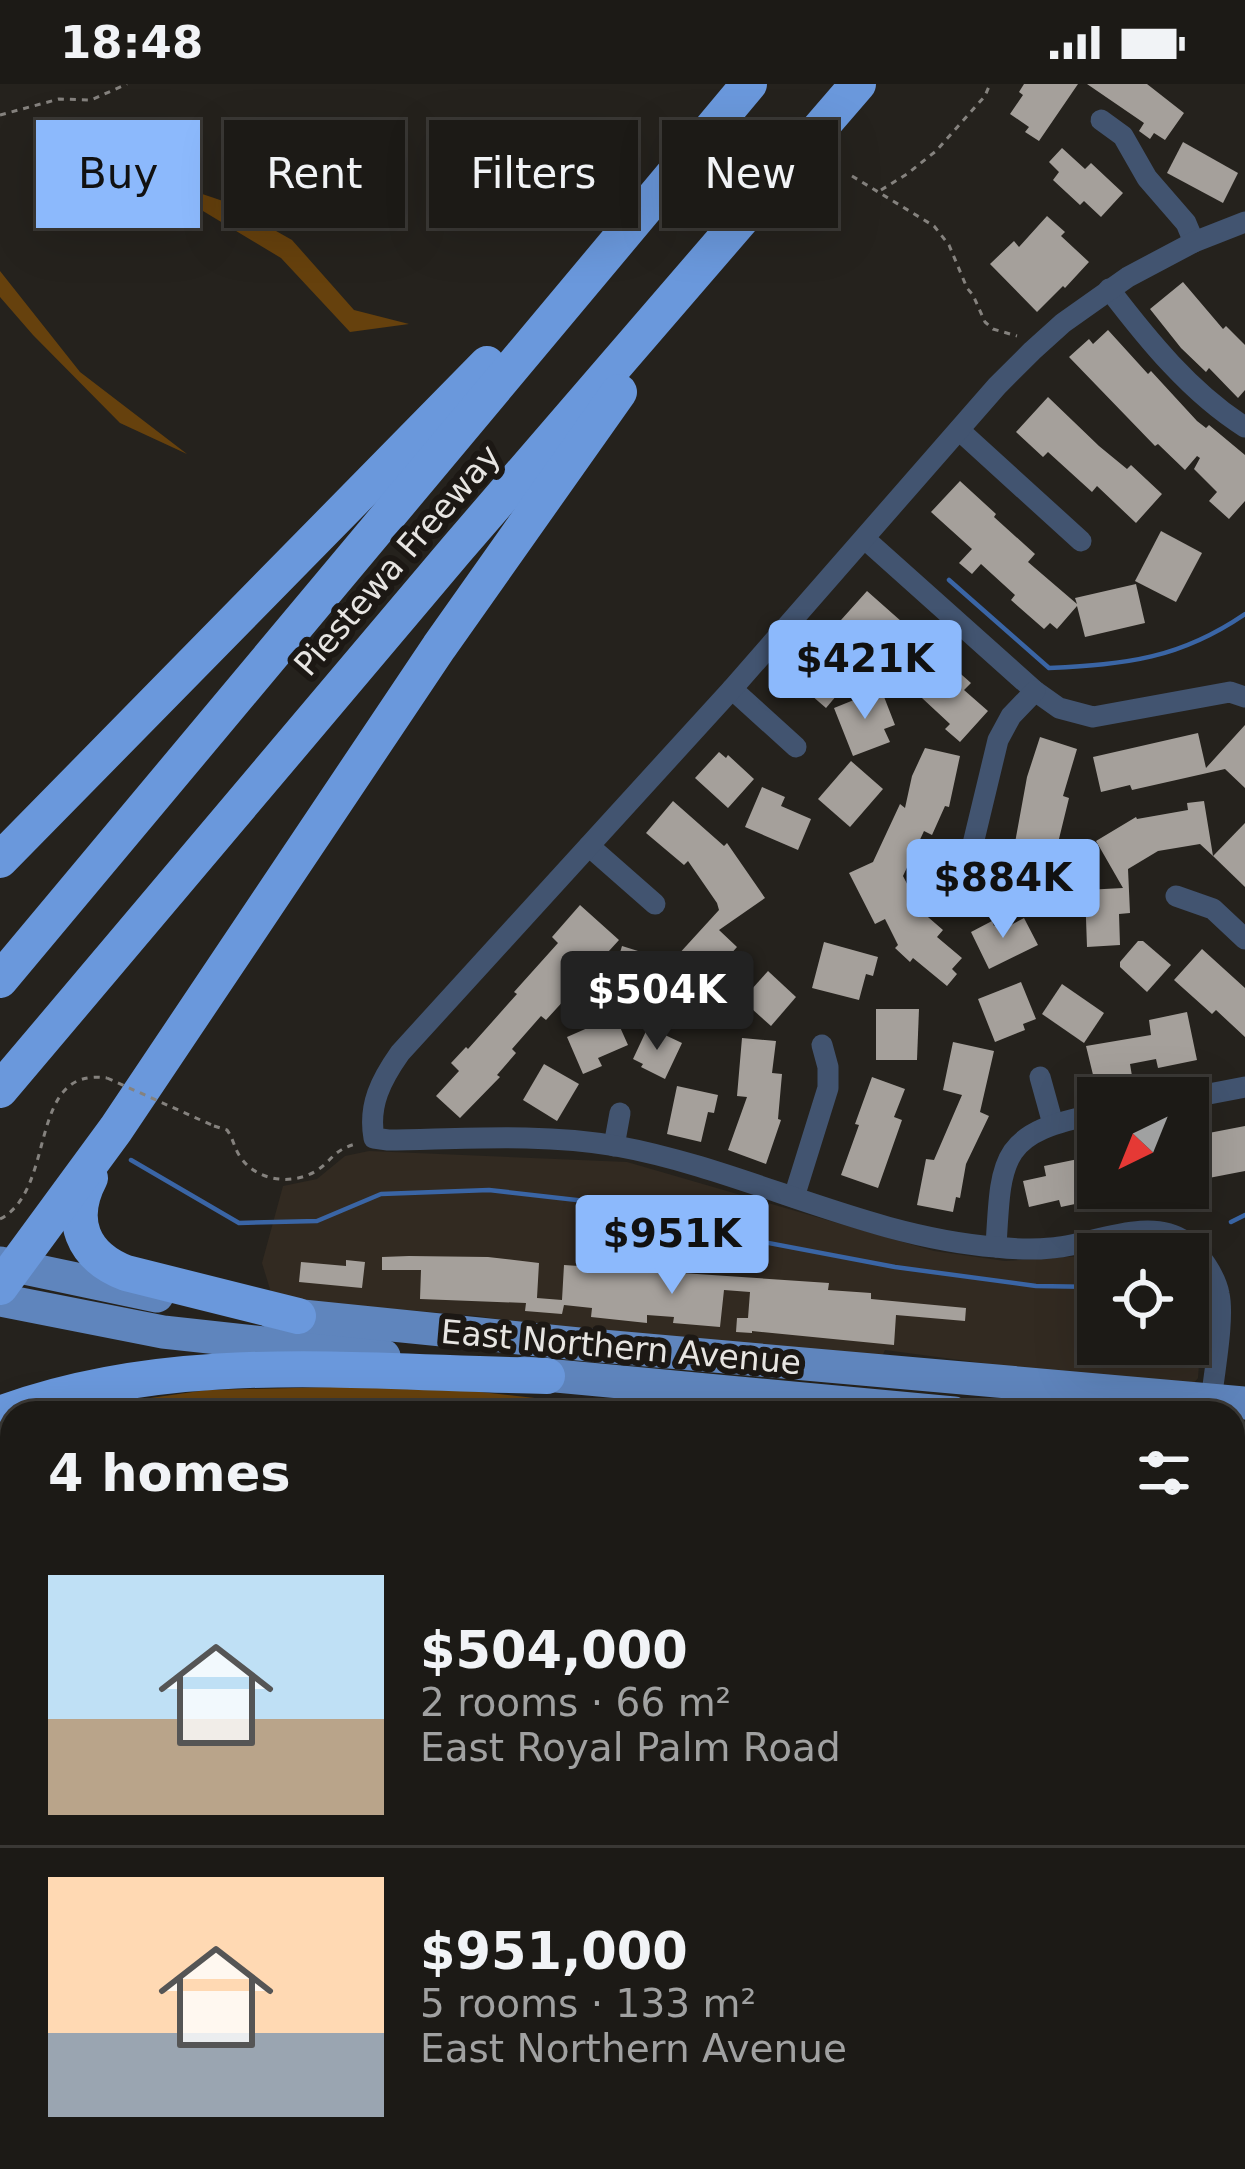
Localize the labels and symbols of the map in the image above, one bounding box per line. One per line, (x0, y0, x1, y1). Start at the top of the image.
street label: Piestewa Freeway (286, 436, 508, 684)
pin: $421K (781, 620, 949, 722)
pin: $884K (919, 839, 1087, 941)
pin: $504K (573, 951, 741, 1053)
north arrow (1077, 1077, 1209, 1209)
pin: $951K (588, 1195, 756, 1297)
street label: East Northern Avenue (439, 1312, 803, 1382)

